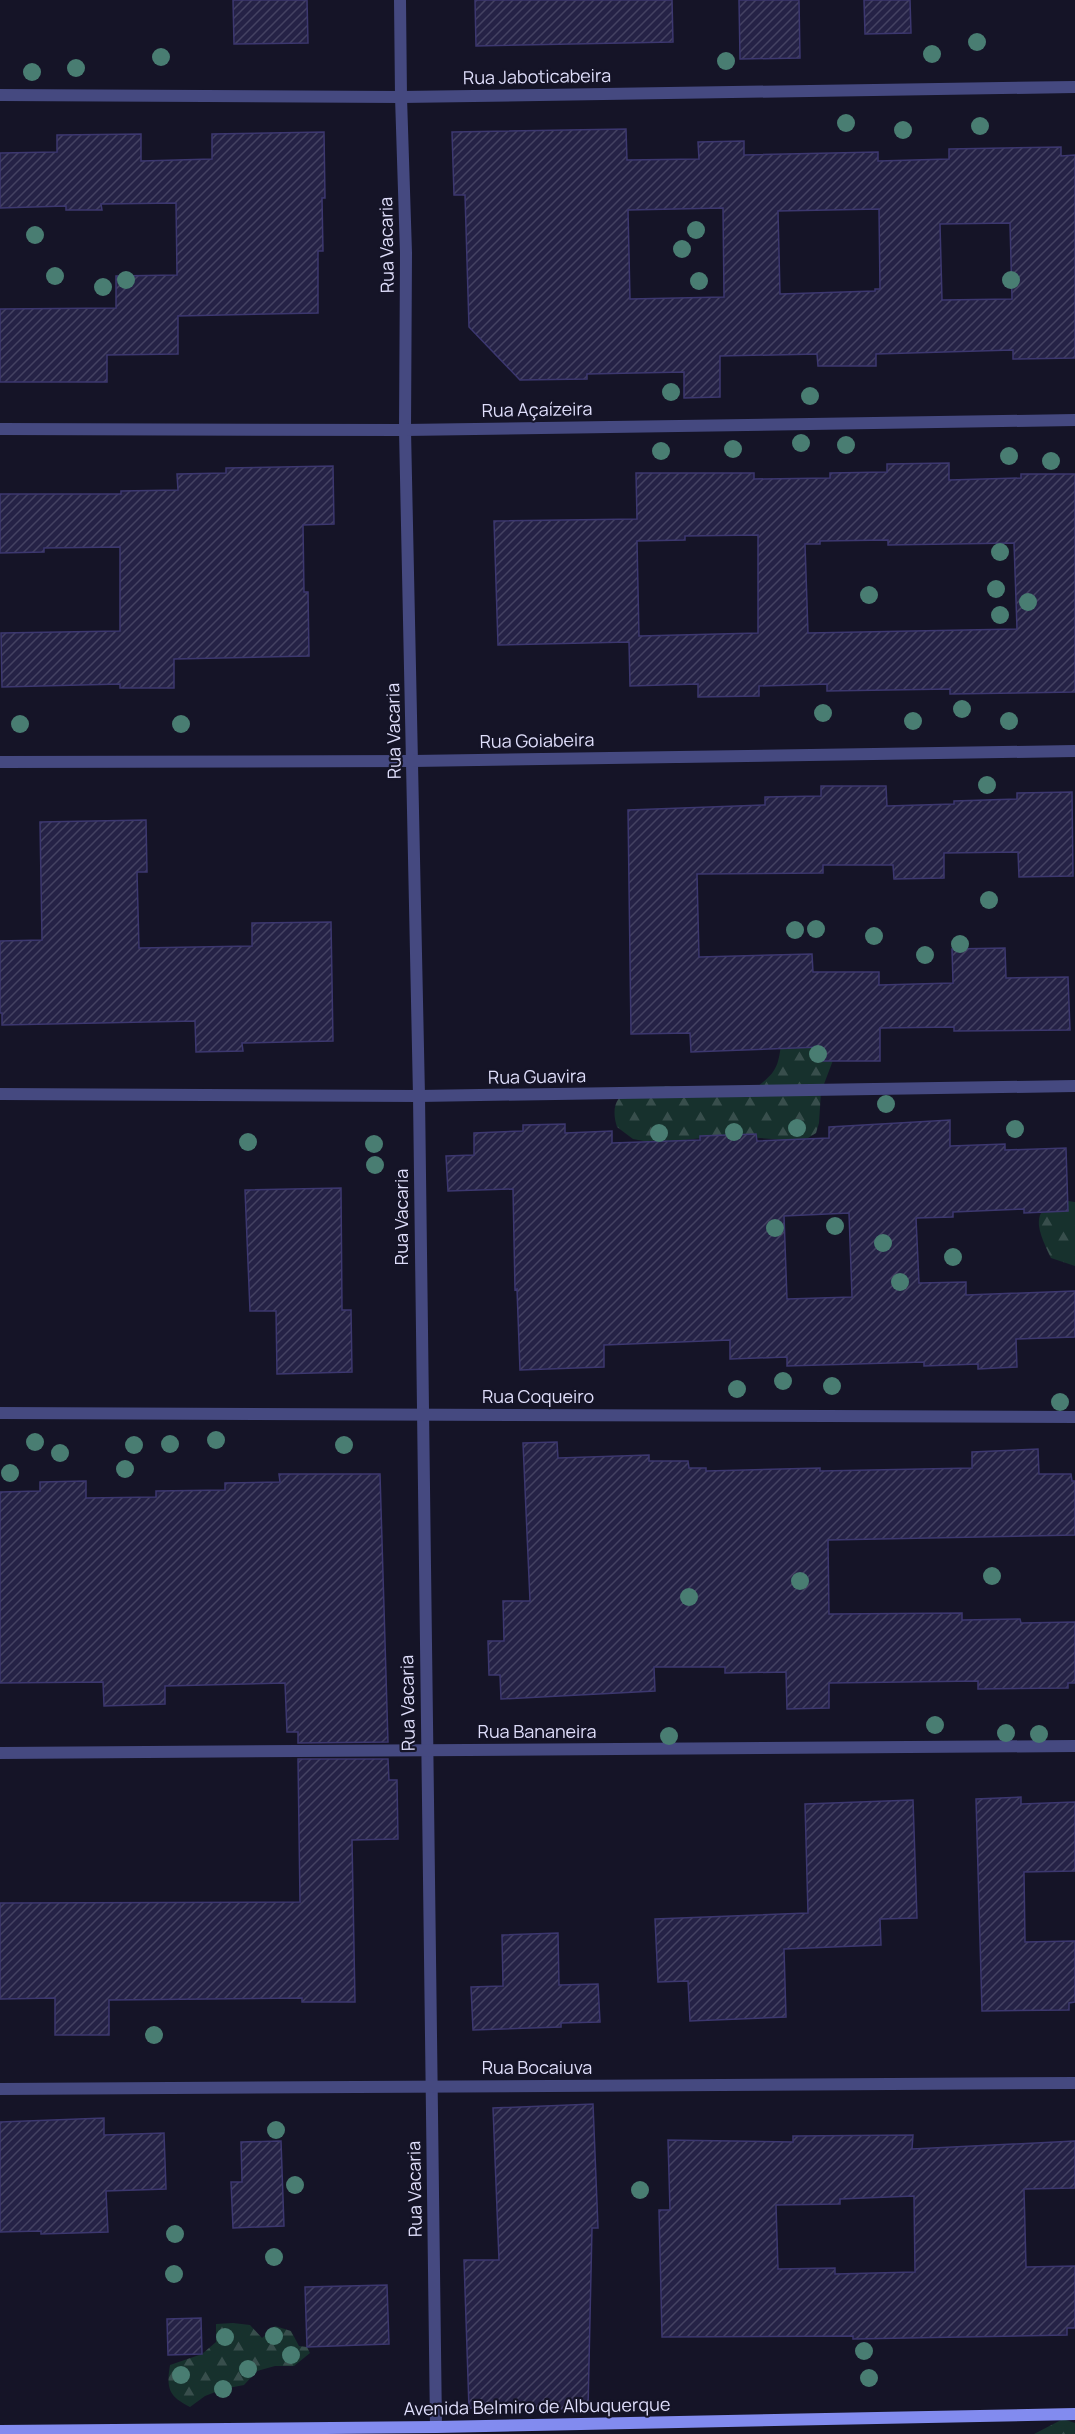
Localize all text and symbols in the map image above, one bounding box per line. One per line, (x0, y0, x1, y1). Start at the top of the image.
street label: Rua Jaboticabeira (463, 63, 611, 89)
street label: Rua Vacaria (373, 197, 399, 293)
street label: Rua Açaízeira (481, 396, 593, 422)
street label: Rua Vacaria (380, 683, 406, 779)
street label: Rua Goiabeira (479, 727, 595, 753)
street label: Rua Guavira (488, 1063, 586, 1089)
street label: Rua Vacaria (389, 1169, 413, 1265)
street label: Rua Coqueiro (482, 1384, 594, 1408)
street label: Rua Vacaria (394, 1655, 420, 1751)
street label: Rua Bananeira (478, 1719, 596, 1743)
street label: Rua Bocaiuva (482, 2055, 592, 2079)
street label: Rua Vacaria (401, 2141, 427, 2237)
street label: Avenida Belmiro de Albuquerque (403, 2392, 670, 2420)

